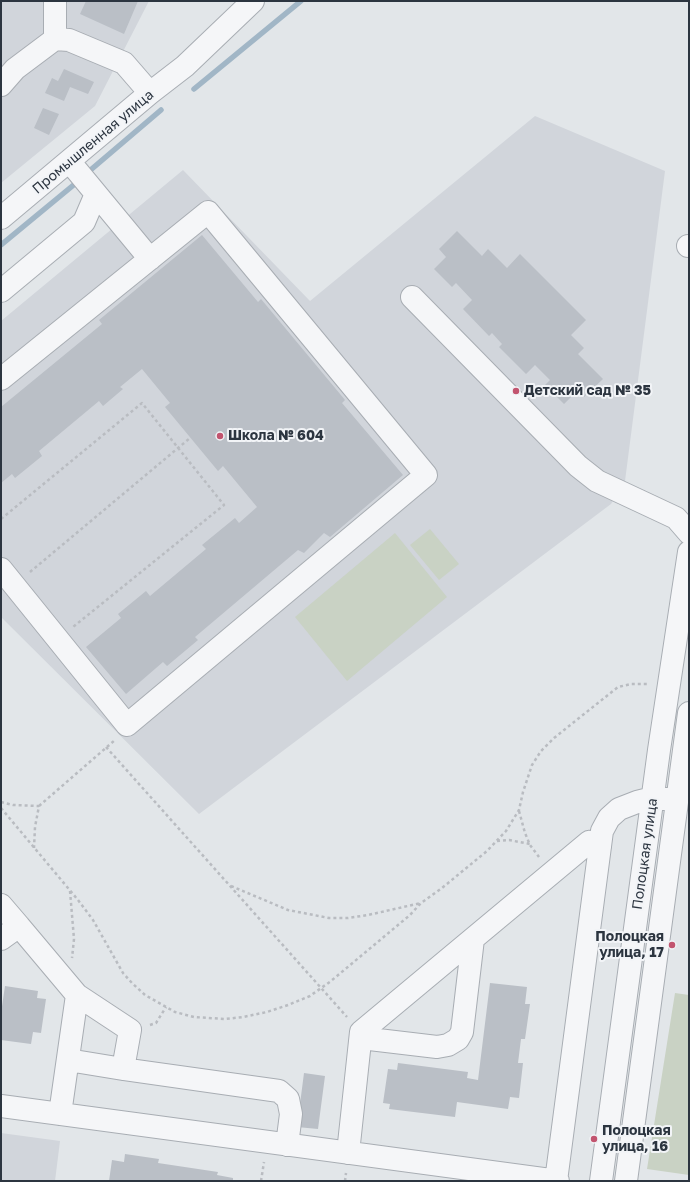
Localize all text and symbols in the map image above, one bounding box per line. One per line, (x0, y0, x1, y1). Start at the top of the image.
street label: Промышленная улица (29, 86, 157, 198)
place label: Детский сад № 35 (524, 383, 651, 399)
marker: Детский сад № 35 (511, 386, 521, 396)
place label: Школа № 604 (228, 428, 324, 444)
marker: Школа № 604 (215, 431, 225, 441)
street label: Полоцкая улица (629, 797, 661, 911)
place label: Полоцкая улица, 17 (595, 929, 664, 962)
marker: Полоцкая улица, 17 (667, 940, 677, 950)
place label: Полоцкая улица, 16 (602, 1123, 671, 1156)
marker: Полоцкая улица, 16 (589, 1134, 599, 1144)

